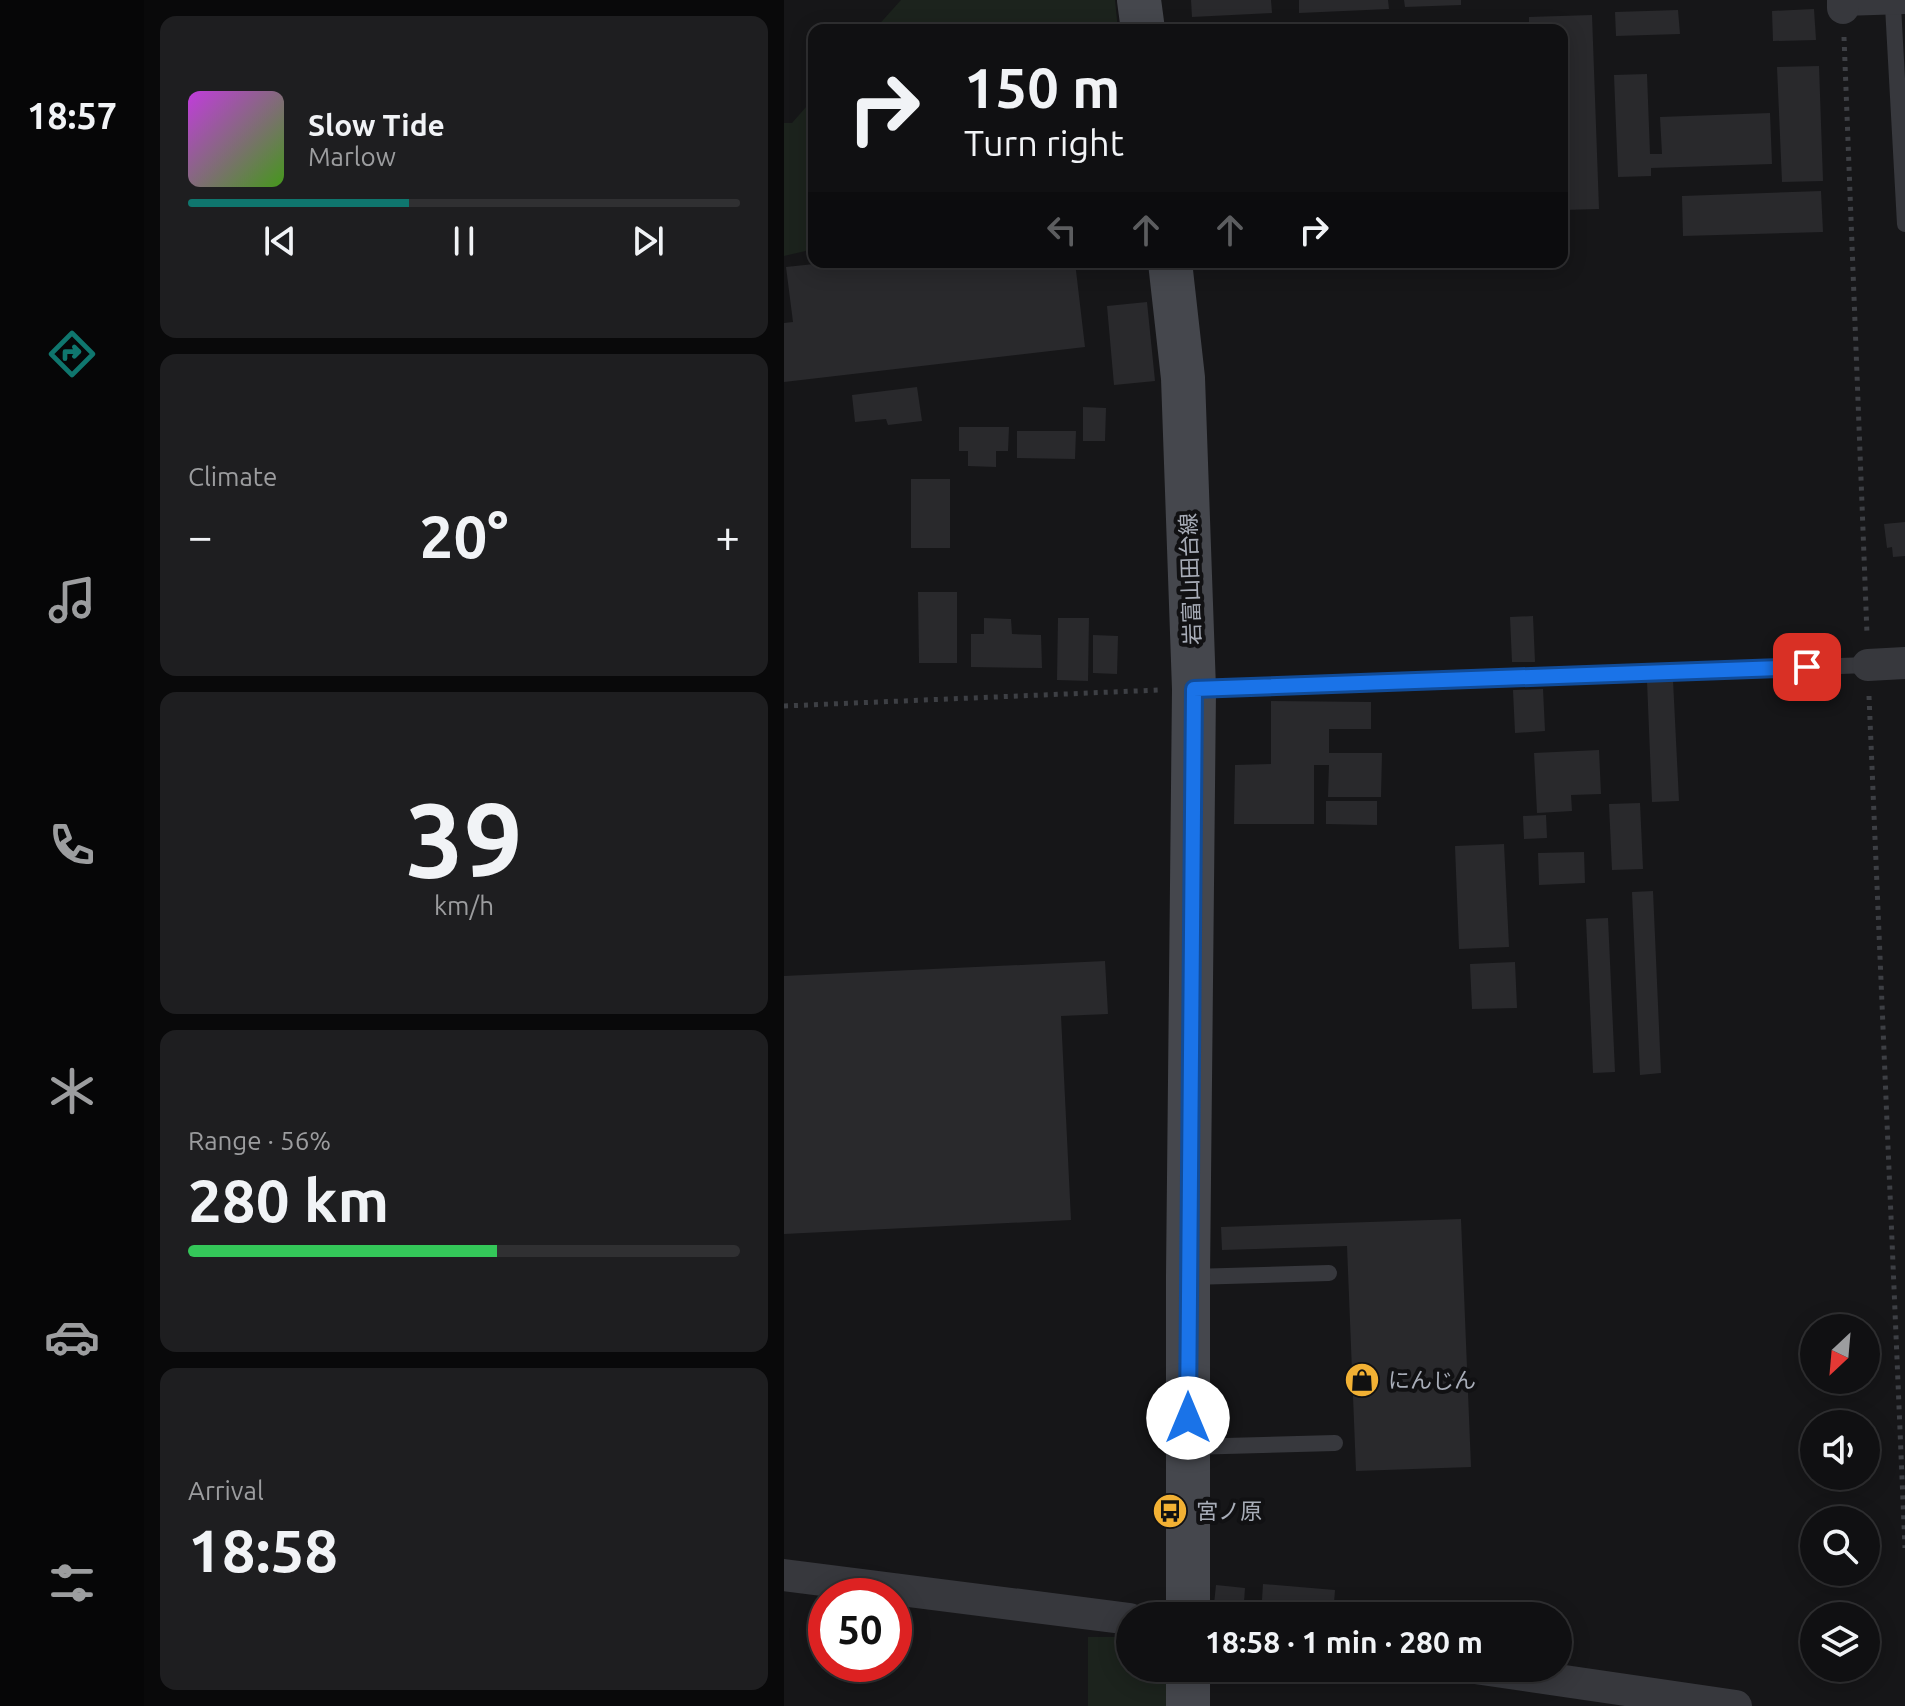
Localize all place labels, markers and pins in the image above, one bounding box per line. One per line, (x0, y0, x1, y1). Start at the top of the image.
pin (1773, 633, 1841, 701)
shop icon: にんじん (1343, 1361, 1381, 1399)
place label: にんじん (1388, 1367, 1476, 1392)
bus stop icon: 宮ノ原 (1151, 1492, 1189, 1530)
place label: 宮ノ原 (1196, 1498, 1262, 1523)

